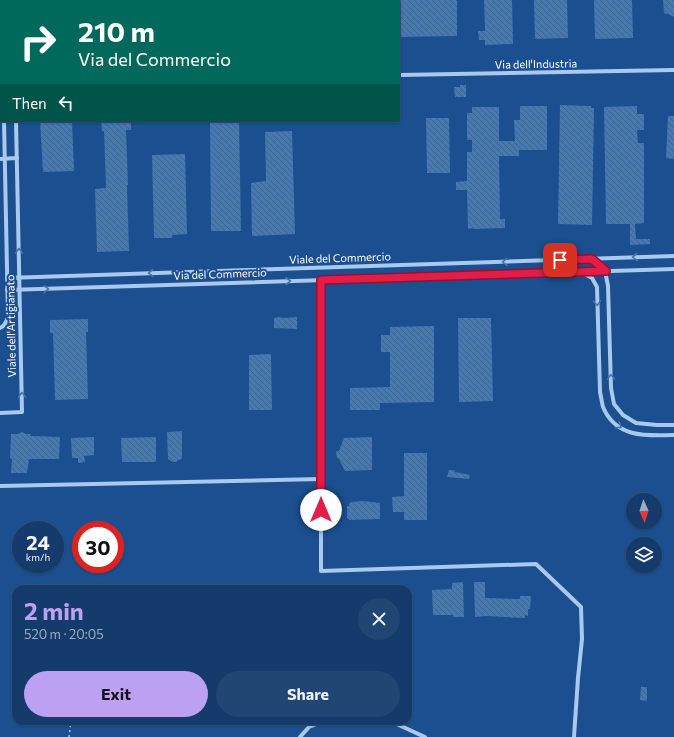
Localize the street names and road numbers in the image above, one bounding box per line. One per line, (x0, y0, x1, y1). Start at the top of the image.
street label: Via dell'Industria (495, 56, 577, 71)
street label: Viale del Commercio (289, 249, 392, 266)
street label: Via del Commercio (173, 265, 267, 282)
street label: Viale dell'Artigianato (3, 274, 18, 378)

